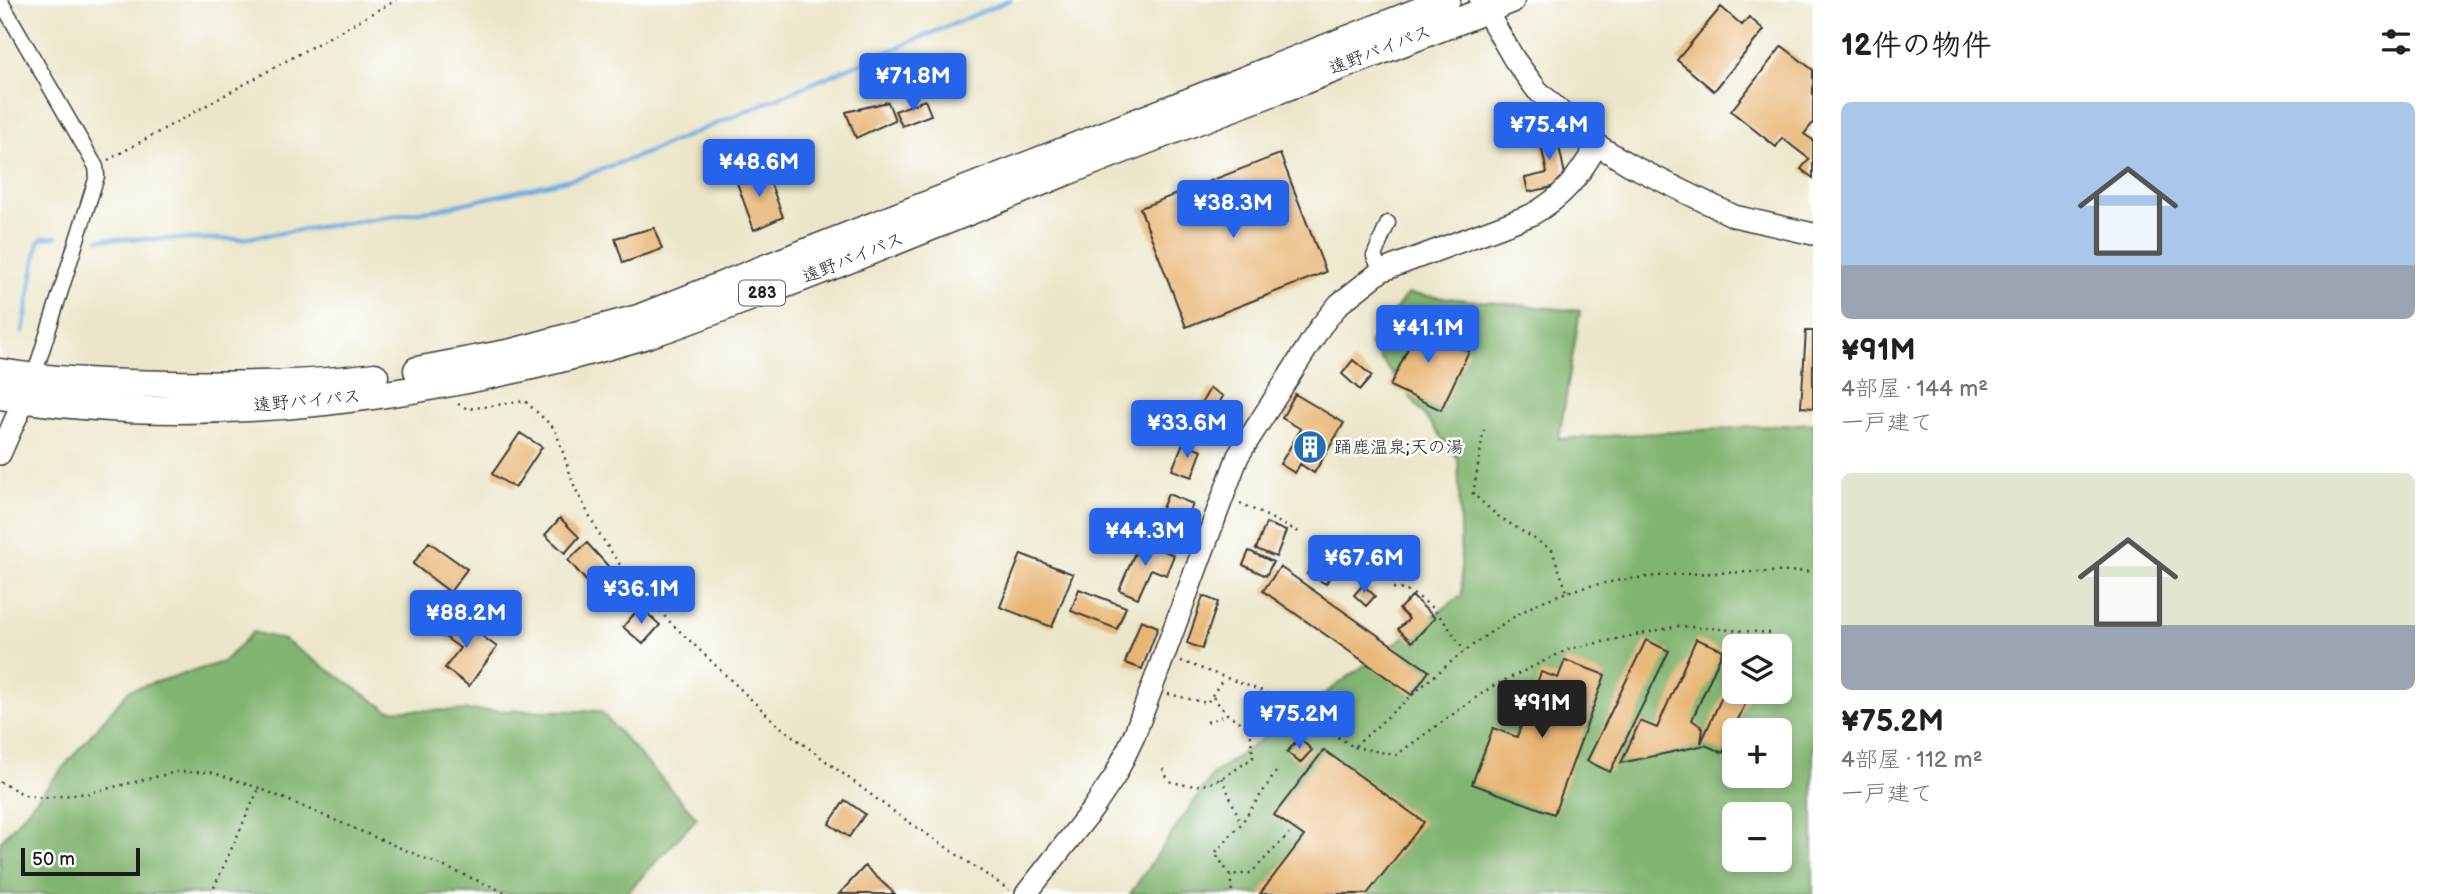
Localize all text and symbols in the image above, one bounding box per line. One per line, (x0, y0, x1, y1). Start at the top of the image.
street label: 遠野バイパス (1326, 21, 1434, 79)
icon: filters (2377, 23, 2415, 61)
text: 12件の物件 (1841, 28, 1992, 64)
pin: ¥71.8M (856, 54, 970, 113)
text: ¥71.8M (875, 62, 951, 90)
pin: ¥75.4M (1492, 102, 1606, 162)
text: ¥75.4M (1510, 111, 1588, 139)
pin: ¥48.6M (702, 140, 816, 199)
text: ¥48.6M (719, 148, 799, 176)
icon: home (2065, 148, 2191, 274)
pin: ¥38.3M (1176, 180, 1290, 240)
text: ¥38.3M (1193, 189, 1273, 217)
street label: 遠野バイパス (799, 228, 907, 288)
road number: 283 (739, 280, 785, 306)
pin: ¥41.1M (1371, 306, 1485, 365)
text: ¥41.1M (1392, 314, 1464, 342)
text: ¥91M (1841, 333, 1916, 369)
text: 4部屋 · 144 m² (1841, 375, 1988, 403)
street label: 遠野バイパス (252, 386, 362, 416)
pin: ¥33.6M (1130, 400, 1244, 460)
text: ¥33.6M (1147, 409, 1227, 437)
text: 一戸建て (1841, 409, 1933, 437)
building icon: 踊鹿温泉;天の湯 (1291, 428, 1329, 466)
place label: 踊鹿温泉;天の湯 (1334, 437, 1464, 458)
pin: ¥44.3M (1088, 508, 1202, 568)
text: ¥44.3M (1105, 517, 1185, 545)
icon: home (2065, 519, 2191, 645)
pin: ¥67.6M (1307, 536, 1421, 595)
text: ¥67.6M (1324, 544, 1404, 572)
pin: ¥36.1M (584, 566, 698, 626)
text: ¥36.1M (603, 575, 679, 603)
pin: ¥88.2M (409, 590, 523, 650)
text: ¥88.2M (426, 599, 506, 627)
map controls (1722, 634, 1792, 872)
button: layers (1722, 634, 1792, 704)
pin: ¥91M (1501, 680, 1583, 740)
text: ¥91M (1513, 689, 1571, 717)
pin: ¥75.2M (1242, 692, 1356, 751)
text: ¥75.2M (1260, 700, 1338, 728)
text: ¥75.2M (1841, 704, 1944, 740)
button: + (1722, 718, 1792, 788)
text: 4部屋 · 112 m² (1841, 746, 1983, 774)
text: 一戸建て (1841, 780, 1933, 808)
button: − (1722, 802, 1792, 872)
scale bar (21, 845, 140, 877)
text: 50 m (32, 848, 75, 871)

